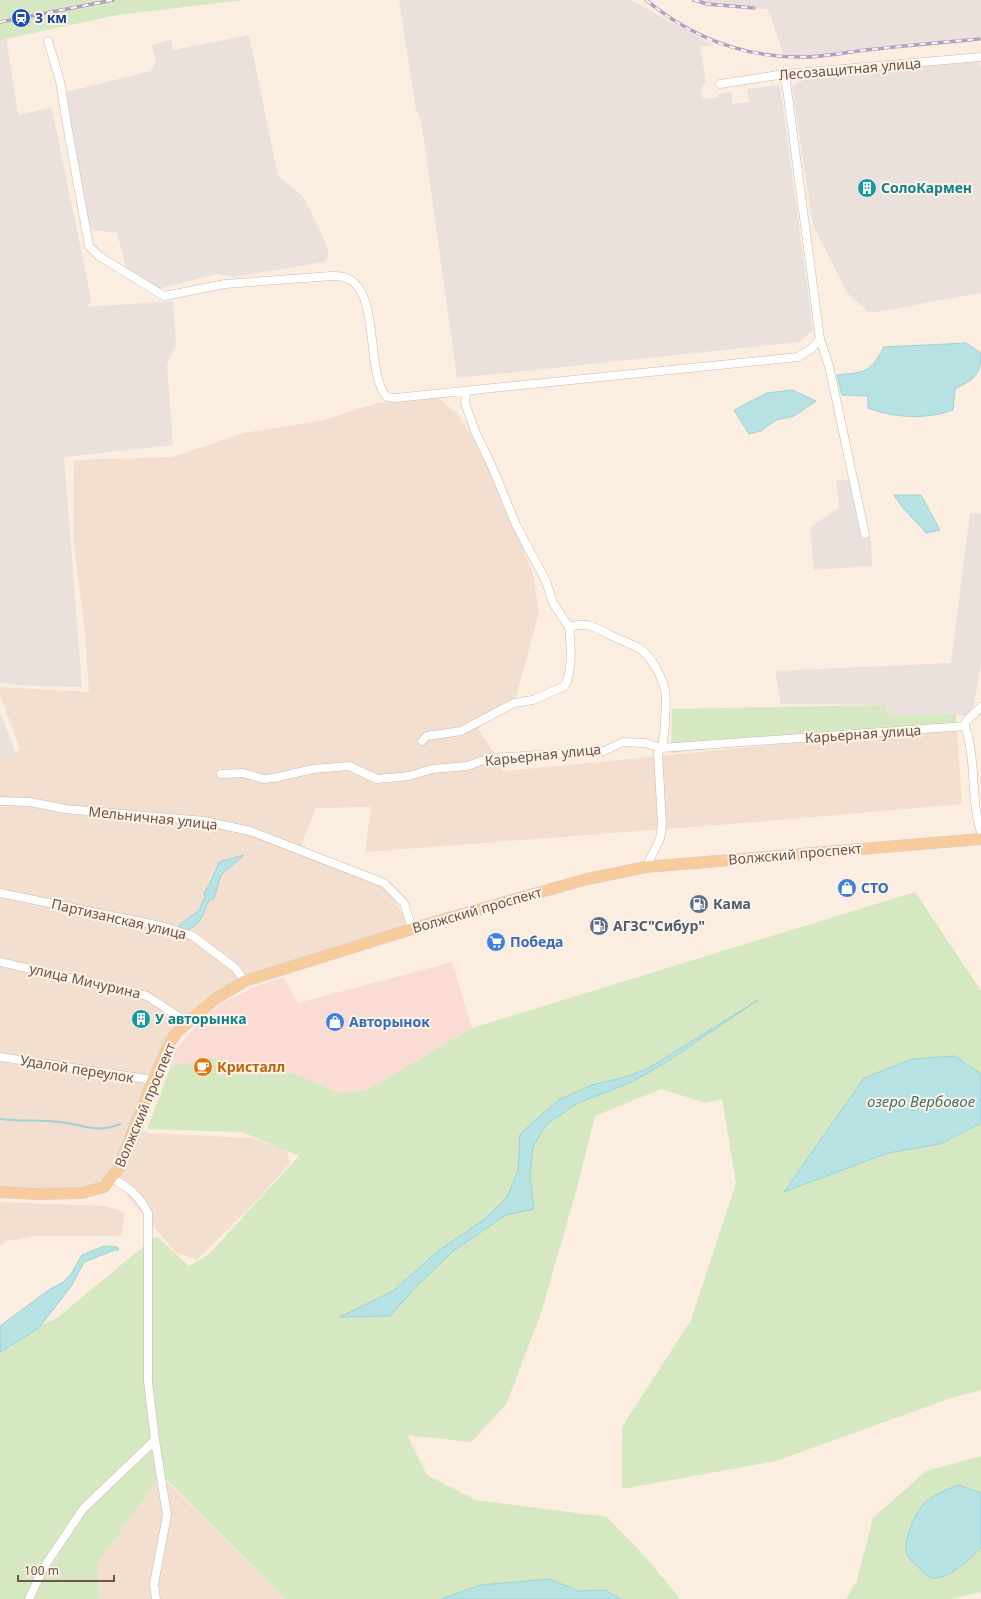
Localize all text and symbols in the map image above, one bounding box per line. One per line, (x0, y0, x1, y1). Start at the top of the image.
station icon: 3 км (10, 7, 32, 29)
place label: 3 км (35, 8, 67, 27)
street label: Лесозащитная улица (778, 53, 922, 84)
building icon: СолоКармен (856, 177, 878, 199)
place label: СолоКармен (881, 178, 972, 197)
street label: Карьерная улица (804, 720, 922, 747)
street label: Карьерная улица (484, 739, 602, 770)
street label: Мельничная улица (88, 801, 218, 834)
street label: Волжский проспект (728, 838, 863, 869)
shop icon: СТО (836, 877, 858, 899)
place label: СТО (861, 878, 889, 897)
street label: Волжский проспект (410, 882, 544, 937)
fuel station icon: Кама (688, 893, 710, 915)
street label: Партизанская улица (50, 894, 189, 943)
place label: Кама (713, 894, 751, 913)
fuel station icon: АГЗС"Сибур" (588, 915, 610, 937)
place label: АГЗС"Сибур" (613, 916, 705, 935)
supermarket icon: Победа (485, 931, 507, 953)
place label: Победа (510, 932, 563, 951)
street label: улица Мичурина (28, 958, 143, 1003)
building icon: У авторынка (130, 1008, 152, 1030)
place label: У авторынка (155, 1009, 247, 1028)
shop icon: Авторынок (324, 1011, 346, 1033)
place label: Авторынок (349, 1012, 430, 1031)
street label: Волжский проспект (110, 1039, 180, 1170)
street label: Удалой переулок (19, 1050, 136, 1087)
cafe icon: Кристалл (192, 1056, 214, 1078)
place label: Кристалл (217, 1057, 285, 1076)
water label: озеро Вербовое (867, 1091, 976, 1111)
scale bar (18, 1557, 114, 1583)
text: 100 m (24, 1562, 59, 1579)

